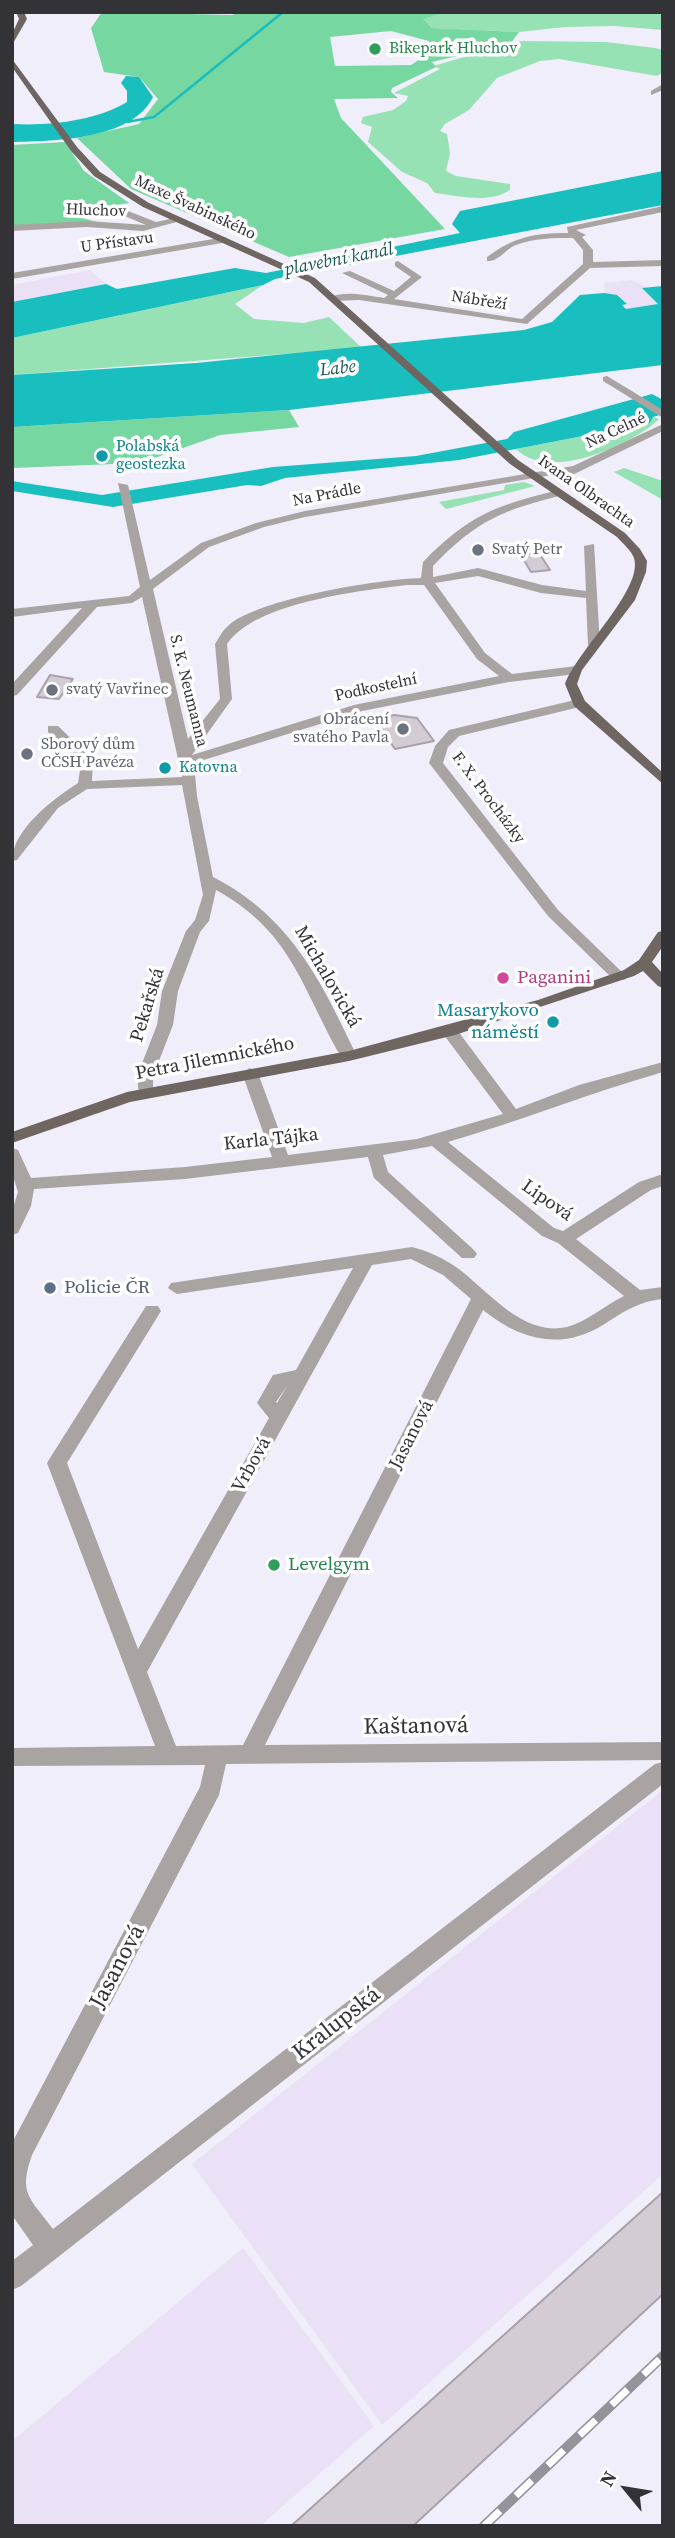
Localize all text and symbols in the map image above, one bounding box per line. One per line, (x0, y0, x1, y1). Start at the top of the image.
place label: Bikepark Hluchov (389, 39, 517, 59)
marker: Bikepark Hluchov (367, 41, 383, 57)
street label: Maxe Švabinského (131, 172, 259, 244)
street label: Hluchov (65, 200, 127, 222)
street label: U Přístavu (79, 228, 155, 258)
water label: plavební kanál (283, 239, 395, 281)
street label: Nábřeží (450, 287, 508, 315)
water label: Labe (319, 356, 357, 382)
street label: Na Celné (583, 409, 649, 453)
place label: Polabská geostezka (116, 437, 186, 475)
marker: Polabská geostezka (94, 448, 110, 464)
street label: Ivana Olbrachta (534, 452, 638, 532)
street label: Na Prádle (291, 479, 363, 511)
place label: Svatý Petr (492, 540, 562, 560)
marker: Svatý Petr (470, 542, 486, 558)
street label: S. K. Neumanna (165, 633, 211, 749)
street label: Podkostelní (333, 670, 419, 706)
place label: svatý Vavřinec (66, 680, 169, 700)
marker: svatý Vavřinec (44, 682, 60, 698)
place label: Obrácení svatého Pavla (293, 710, 389, 748)
marker: Obrácení svatého Pavla (395, 721, 411, 737)
place label: Sborový dům CČSH Pavéza (41, 735, 135, 773)
marker: Sborový dům CČSH Pavéza (19, 746, 35, 762)
street label: F. X. Procházky (447, 748, 529, 848)
place label: Katovna (179, 758, 238, 778)
marker: Katovna (157, 760, 173, 776)
street label: Michalovická (289, 922, 365, 1032)
street label: Pekařská (126, 965, 170, 1045)
place label: Paganini (517, 967, 591, 989)
marker: Paganini (495, 970, 511, 986)
place label: Masarykovo náměstí (437, 1000, 539, 1044)
marker: Masarykovo náměstí (545, 1014, 561, 1030)
street label: Petra Jilemnického (134, 1032, 296, 1086)
street label: Karla Tájka (222, 1124, 320, 1156)
street label: Lipová (517, 1175, 577, 1227)
place label: Policie ČR (64, 1277, 150, 1299)
marker: Policie ČR (42, 1280, 58, 1296)
street label: Jasanová (385, 1396, 439, 1474)
street label: Vrbová (228, 1433, 276, 1497)
place label: Levelgym (288, 1554, 370, 1576)
marker: Levelgym (266, 1557, 282, 1573)
street label: Kaštanová (363, 1712, 469, 1742)
street label: Jasanová (85, 1920, 151, 2014)
street label: Kralupská (288, 1981, 386, 2067)
north arrow (591, 2454, 661, 2524)
text: N (593, 2466, 623, 2491)

